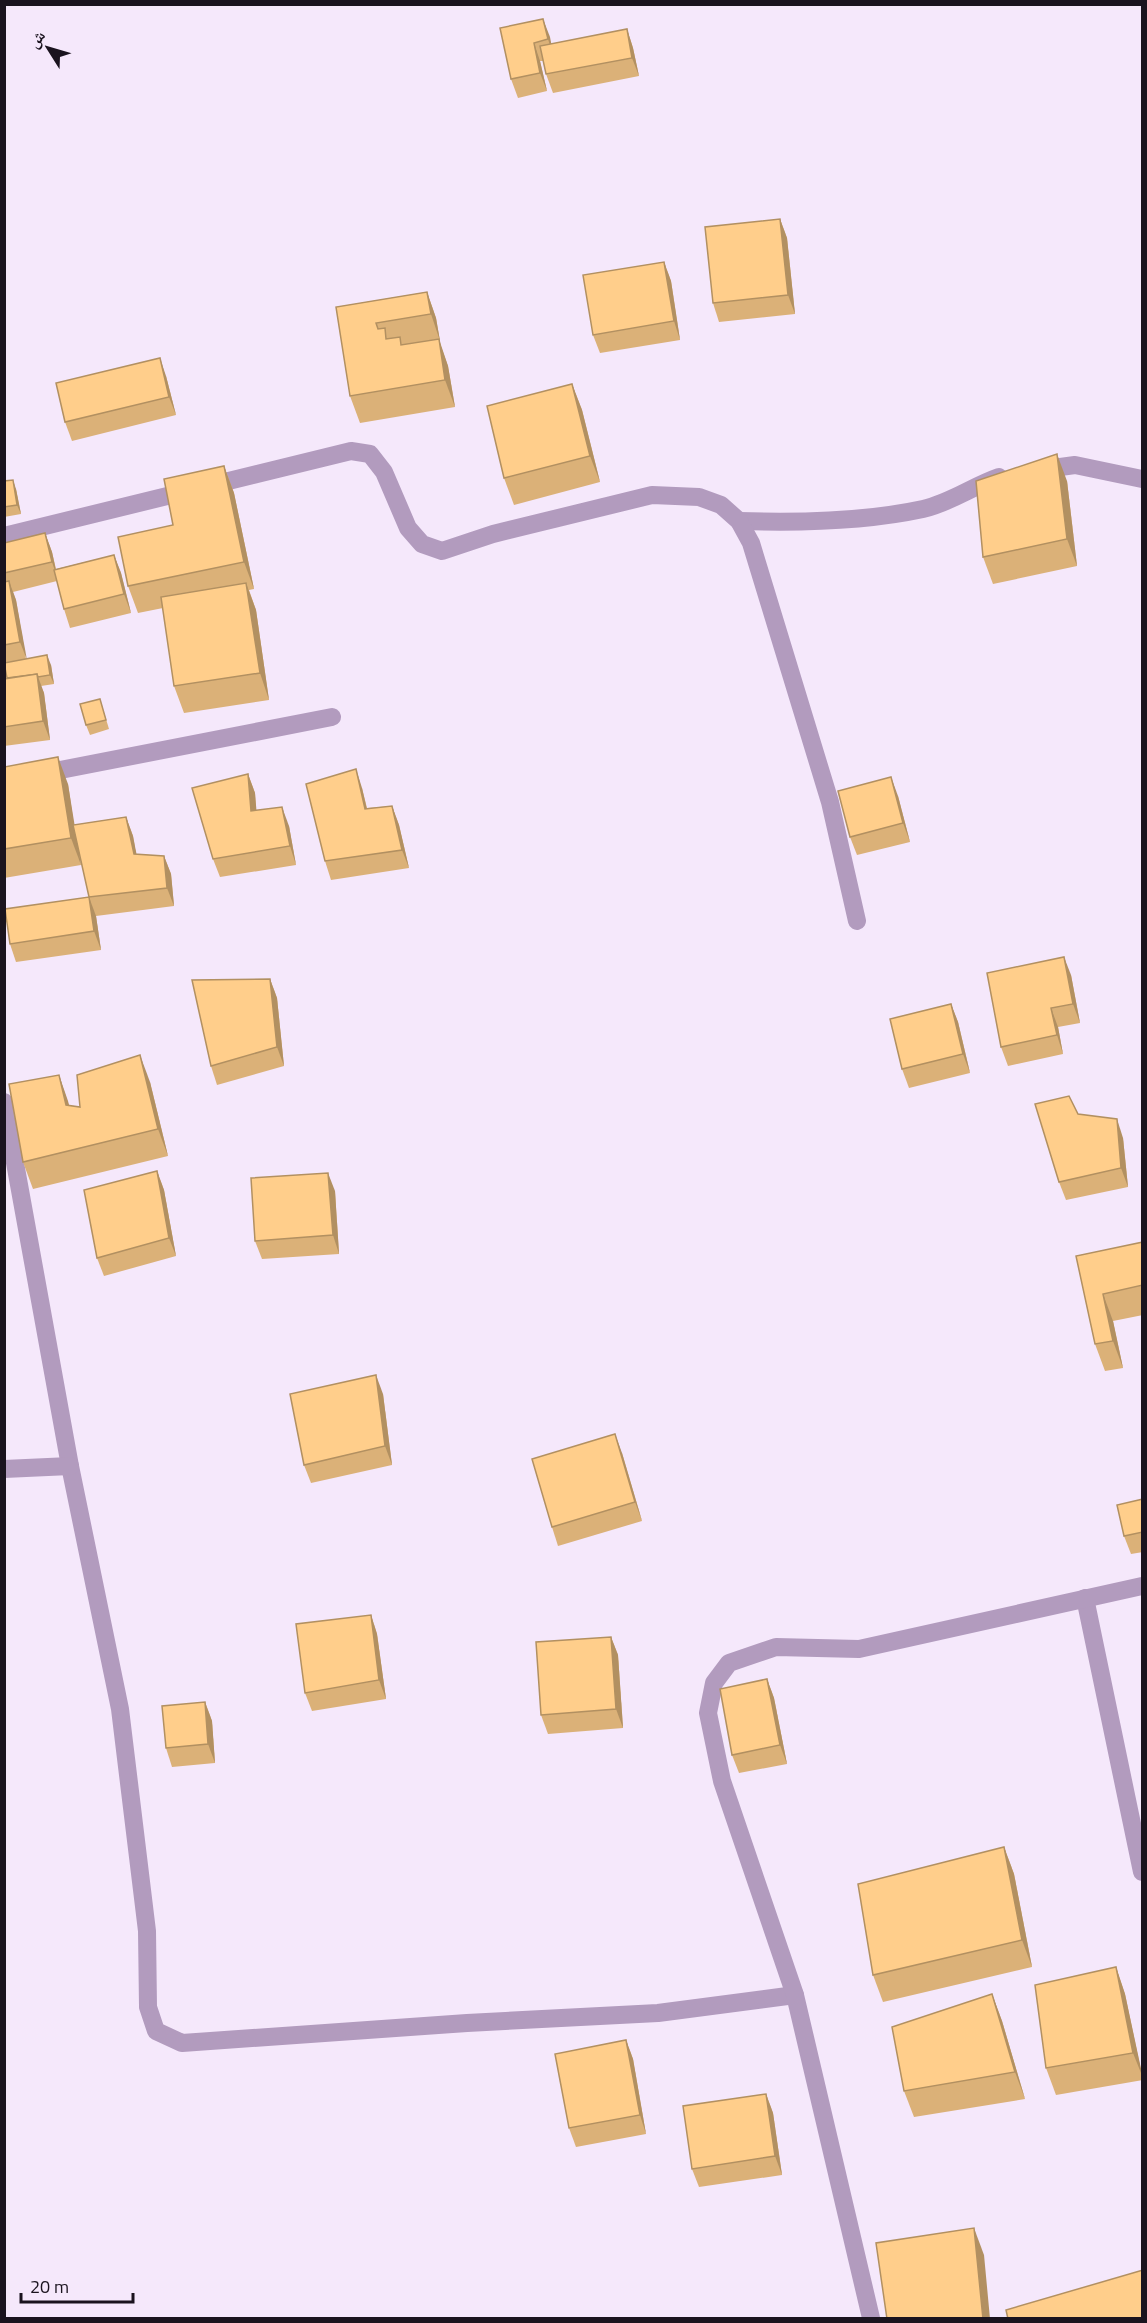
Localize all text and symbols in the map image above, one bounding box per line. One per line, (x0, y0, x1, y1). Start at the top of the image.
north arrow (18, 18, 78, 78)
text: ش (21, 25, 51, 53)
scale bar (21, 2266, 134, 2304)
text: 20 m (30, 2273, 69, 2300)

